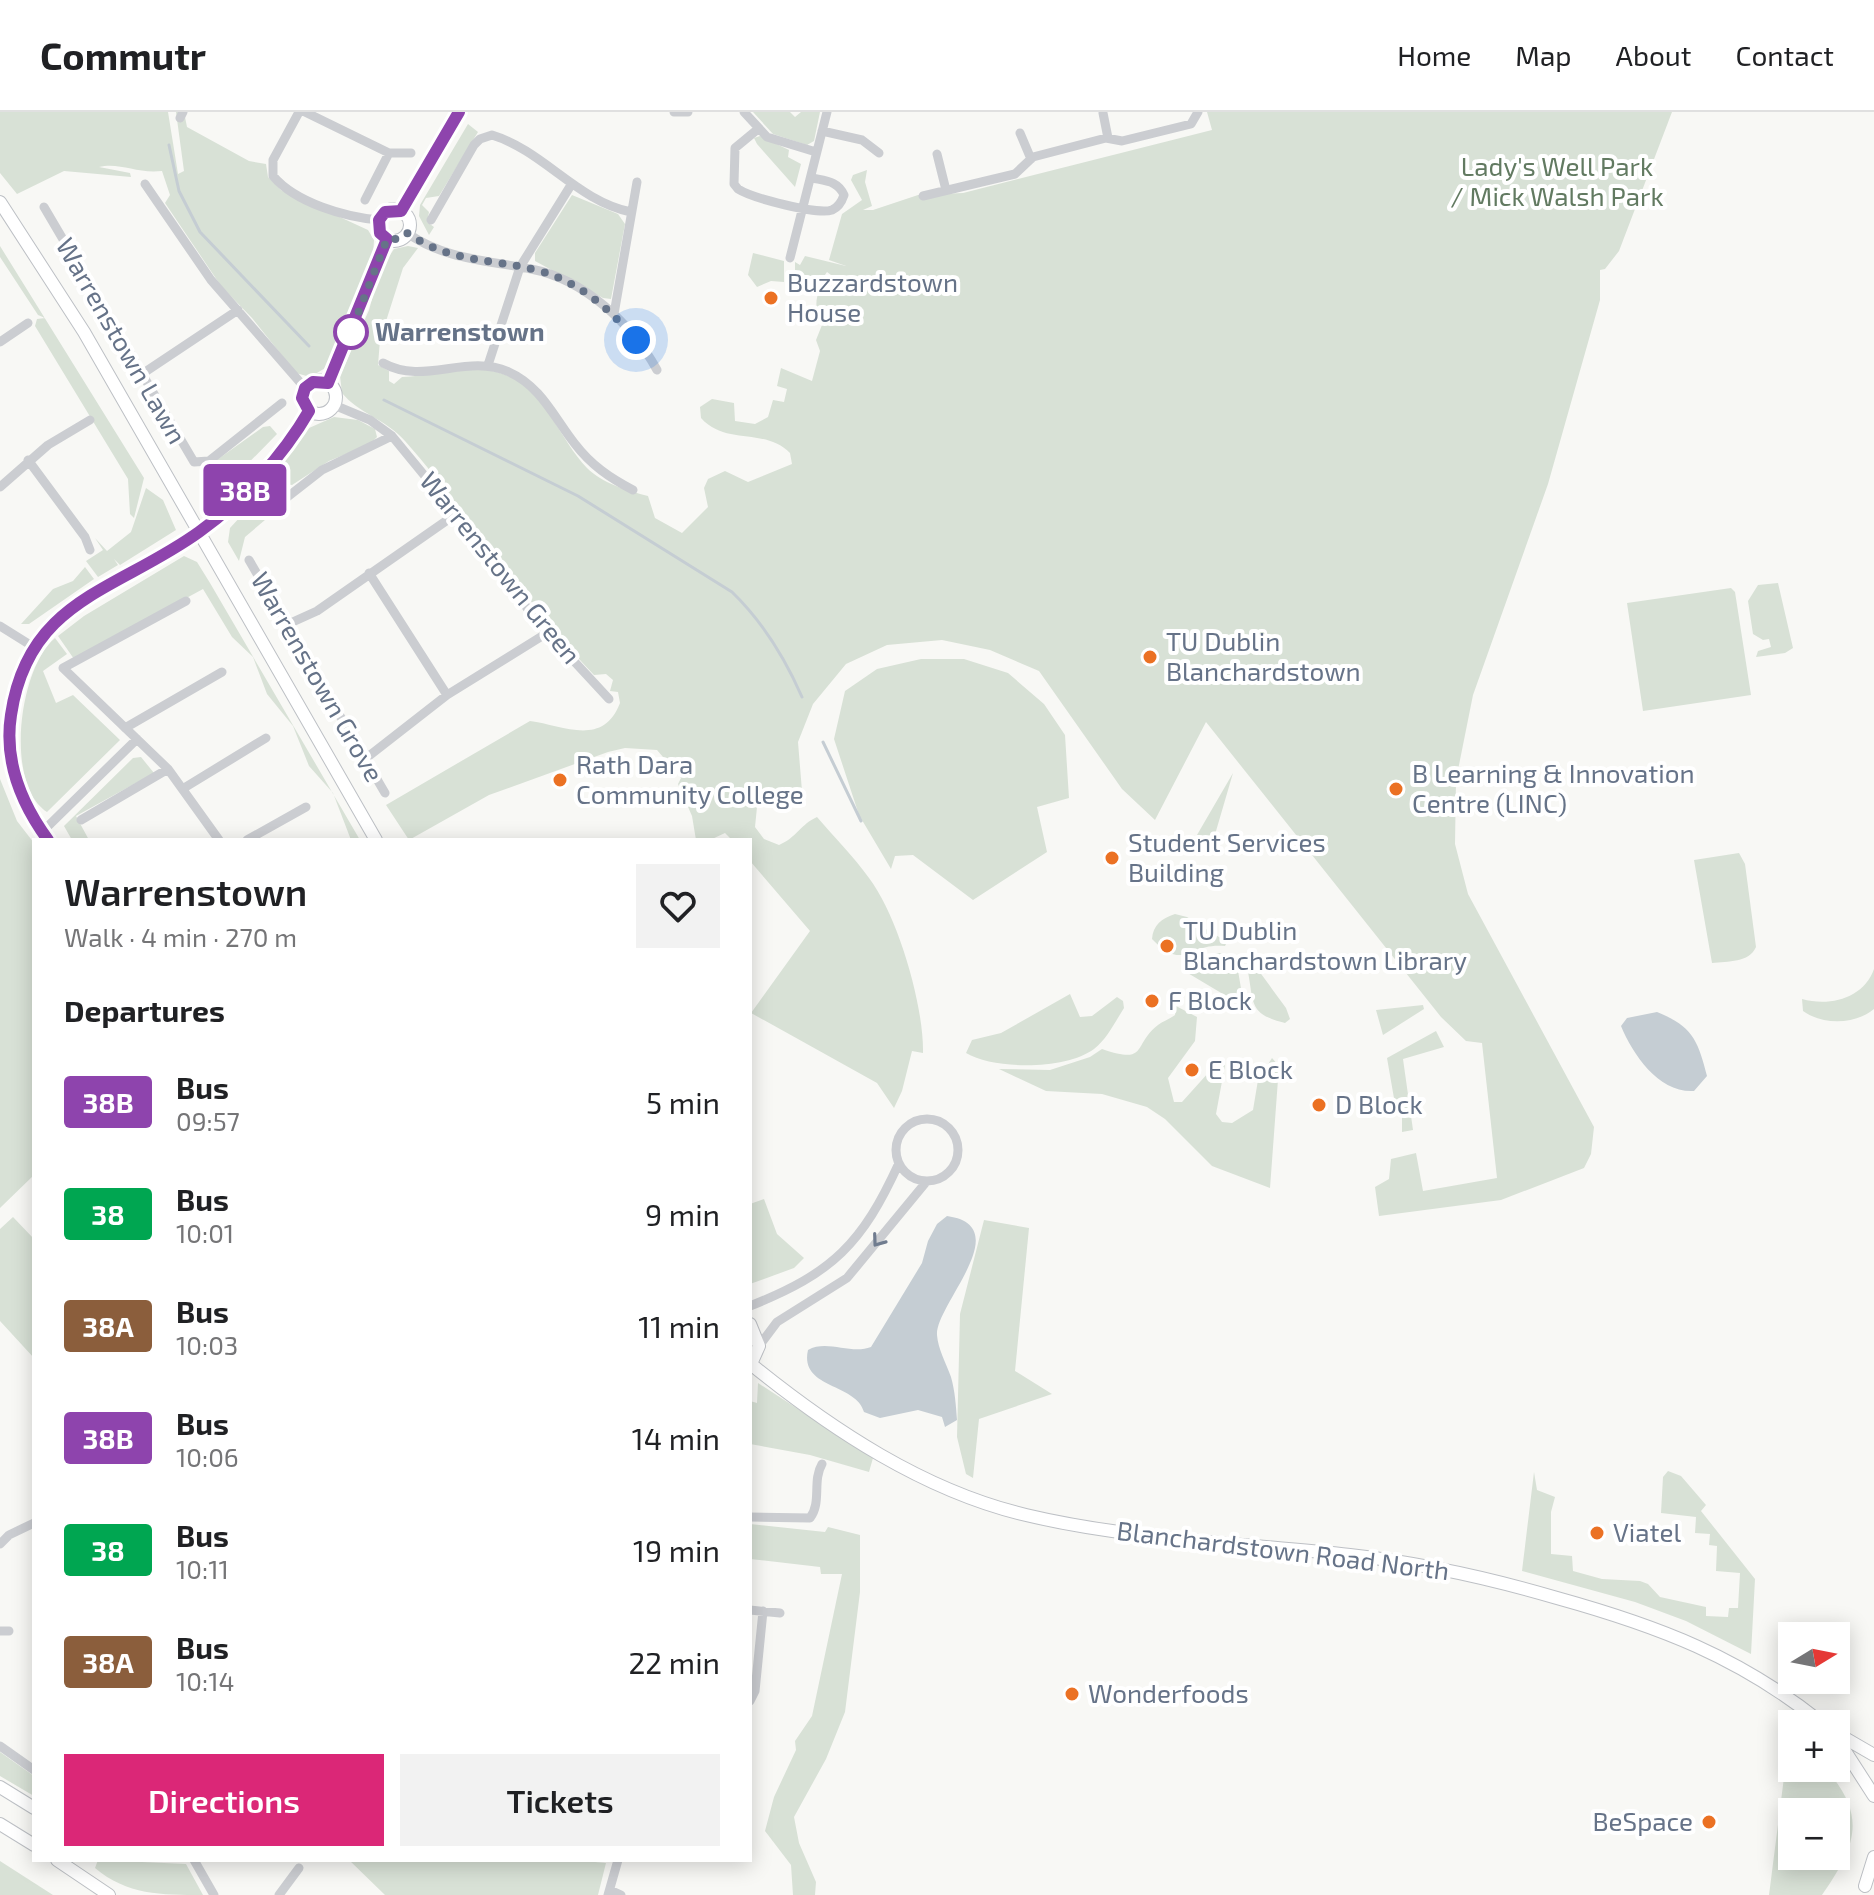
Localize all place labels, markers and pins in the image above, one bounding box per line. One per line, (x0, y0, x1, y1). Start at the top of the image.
place label: Buzzardstown House (787, 266, 958, 327)
marker: Buzzardstown House (762, 289, 780, 307)
marker: Warrenstown (334, 315, 368, 349)
place label: Warrenstown (375, 315, 545, 346)
place label: TU Dublin Blanchardstown (1166, 625, 1361, 686)
marker: TU Dublin Blanchardstown (1141, 648, 1159, 666)
place label: Rath Dara Community College (576, 748, 804, 809)
place label: B Learning & Innovation Centre (LINC) (1412, 757, 1695, 818)
marker: Rath Dara Community College (551, 771, 569, 789)
marker: B Learning & Innovation Centre (LINC) (1387, 780, 1405, 798)
place label: Student Services Building (1128, 826, 1326, 887)
marker: Student Services Building (1103, 849, 1121, 867)
place label: TU Dublin Blanchardstown Library (1183, 914, 1467, 975)
marker: TU Dublin Blanchardstown Library (1158, 937, 1176, 955)
place label: F Block (1168, 984, 1252, 1015)
marker: F Block (1143, 992, 1161, 1010)
place label: E Block (1208, 1053, 1293, 1084)
marker: E Block (1183, 1061, 1201, 1079)
place label: D Block (1335, 1088, 1423, 1119)
marker: D Block (1310, 1096, 1328, 1114)
place label: Viatel (1613, 1516, 1681, 1547)
marker: Viatel (1588, 1524, 1606, 1542)
place label: Wonderfoods (1088, 1677, 1249, 1708)
marker: Wonderfoods (1063, 1685, 1081, 1703)
place label: BeSpace (1593, 1805, 1693, 1836)
marker: BeSpace (1700, 1813, 1718, 1831)

